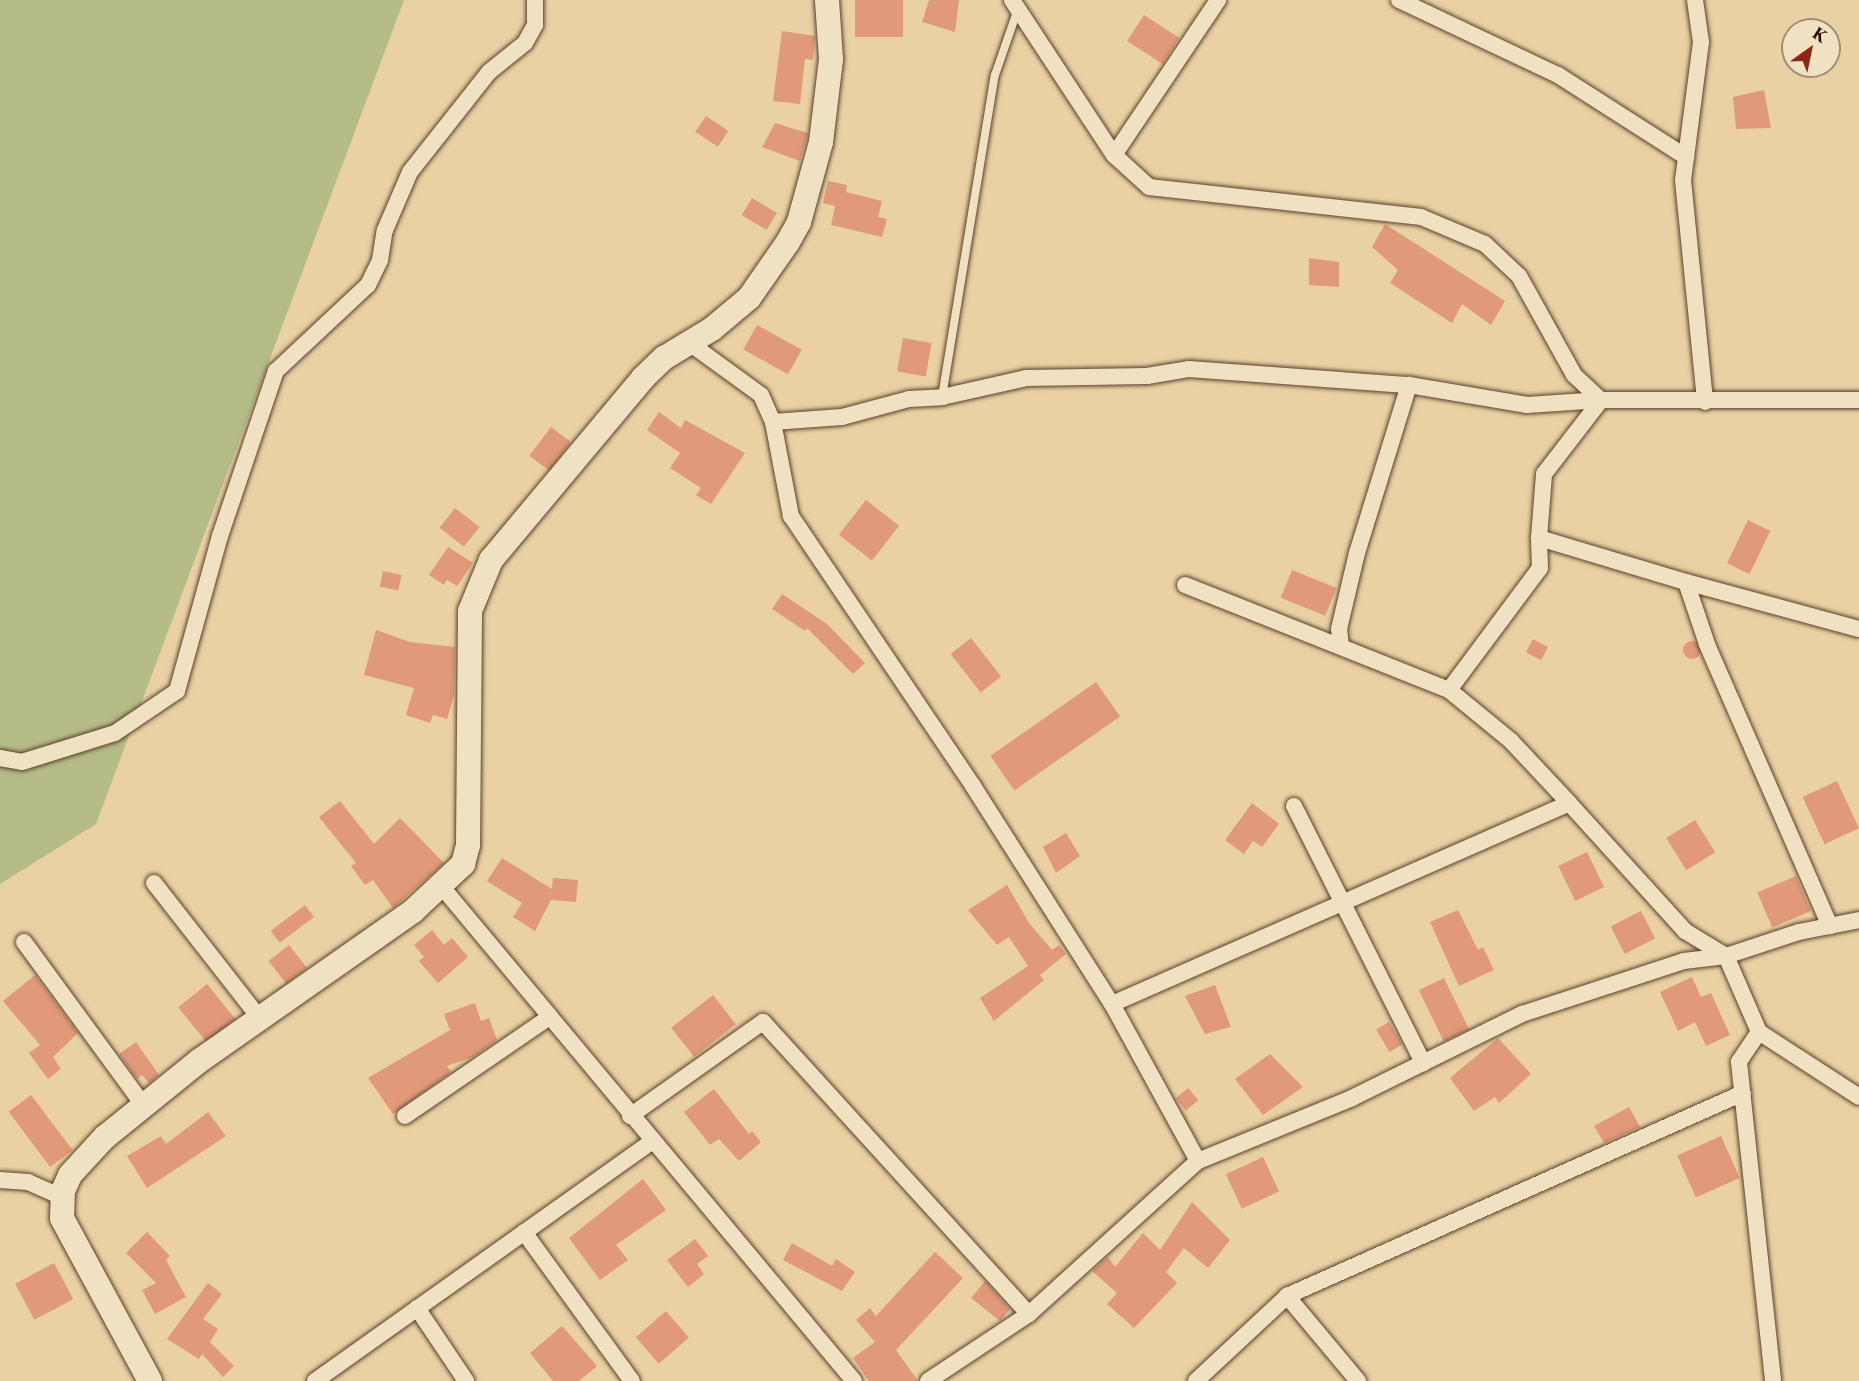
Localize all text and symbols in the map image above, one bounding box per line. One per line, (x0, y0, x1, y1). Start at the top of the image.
north arrow (1781, 18, 1841, 78)
text: K (1809, 23, 1831, 46)

